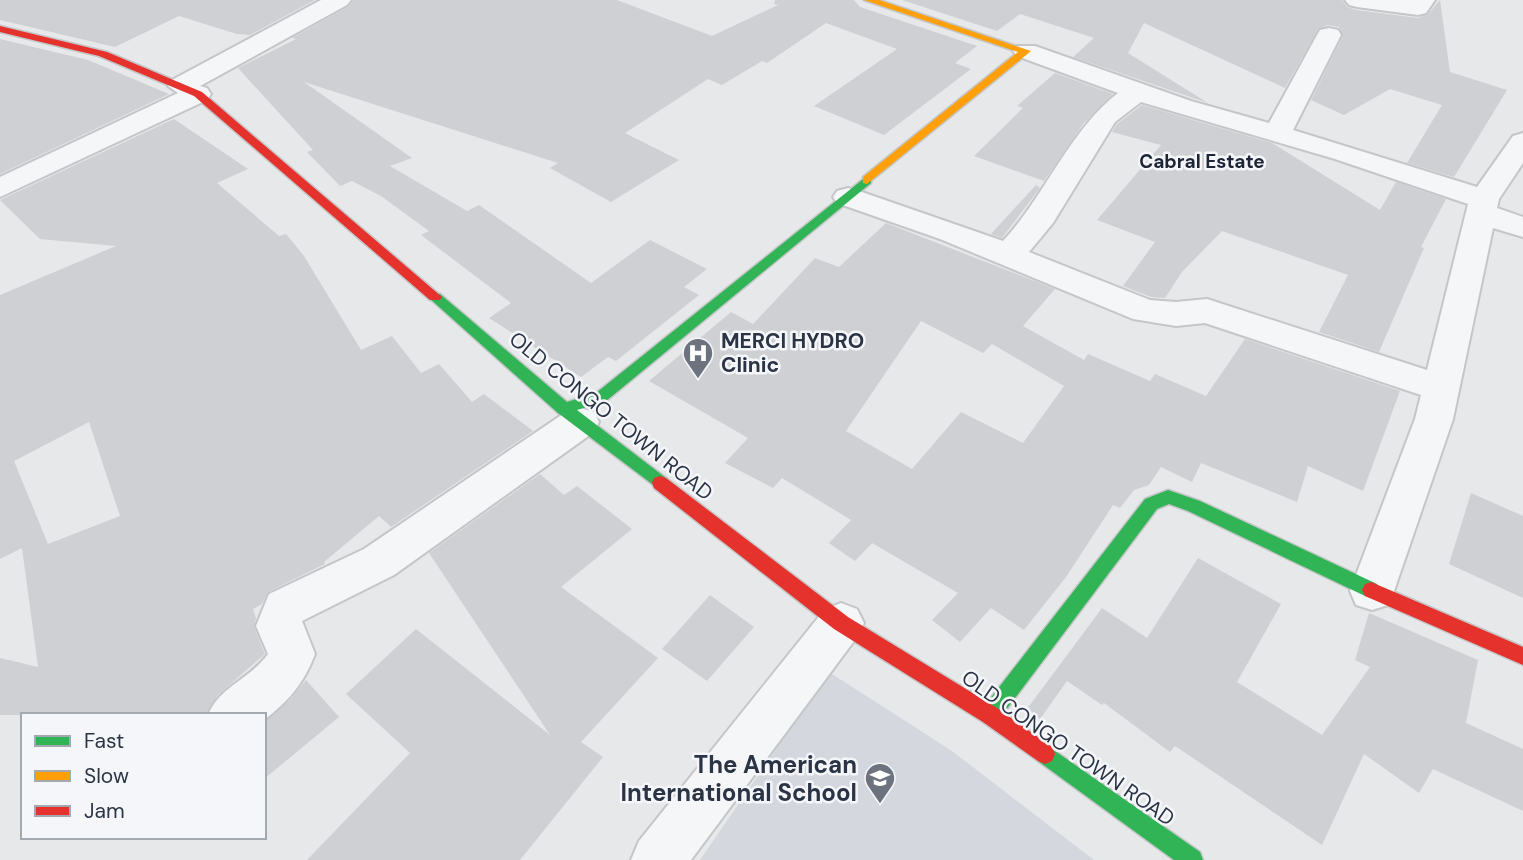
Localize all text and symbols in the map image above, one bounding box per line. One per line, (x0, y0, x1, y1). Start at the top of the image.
district label: Cabral Estate (1139, 149, 1265, 174)
street label: OLD CONGO TOWN ROAD (503, 325, 719, 507)
place label: MERCI HYDRO Clinic (721, 327, 864, 379)
hospital icon: MERCI HYDRO Clinic (681, 336, 715, 380)
street label: OLD CONGO TOWN ROAD (956, 664, 1180, 832)
legend (21, 713, 266, 839)
text: Fast (84, 727, 124, 755)
place label: The American International School (620, 749, 857, 808)
school or university icon: The American International School (863, 761, 897, 805)
text: Slow (84, 762, 129, 790)
text: Jam (84, 797, 125, 825)

